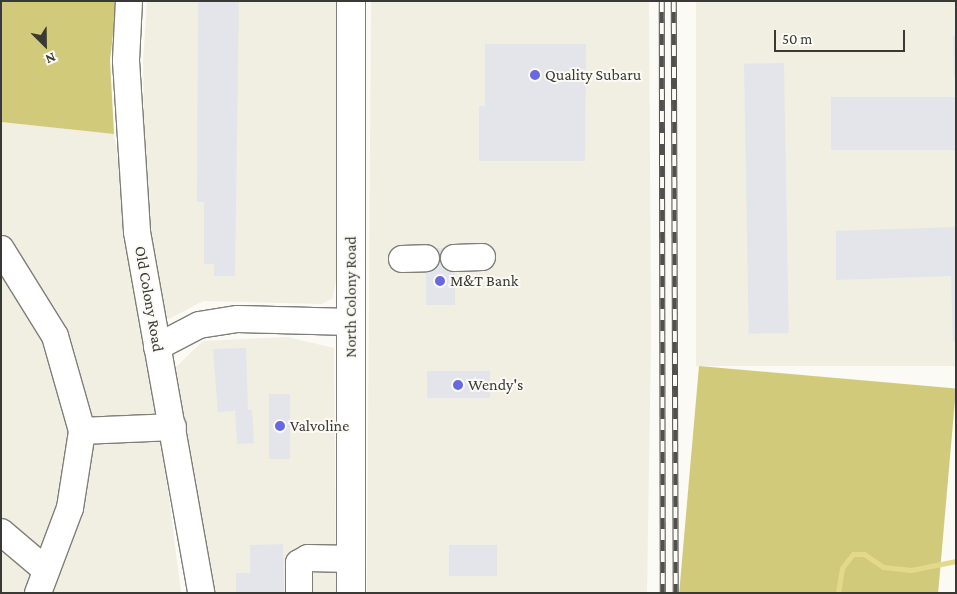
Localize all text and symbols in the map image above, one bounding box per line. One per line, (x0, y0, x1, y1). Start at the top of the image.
north arrow (20, 20, 70, 70)
scale bar (777, 20, 908, 52)
text: 50 m (782, 31, 812, 47)
text: N (43, 50, 58, 68)
place label: Quality Subaru (545, 65, 641, 85)
marker: Quality Subaru (529, 69, 541, 81)
street label: North Colony Road (341, 236, 361, 358)
street label: Old Colony Road (130, 245, 168, 353)
place label: M&T Bank (450, 271, 518, 291)
marker: M&T Bank (434, 275, 446, 287)
place label: Wendy's (468, 375, 523, 395)
marker: Wendy's (452, 379, 464, 391)
place label: Valvoline (290, 416, 349, 436)
marker: Valvoline (274, 420, 286, 432)

